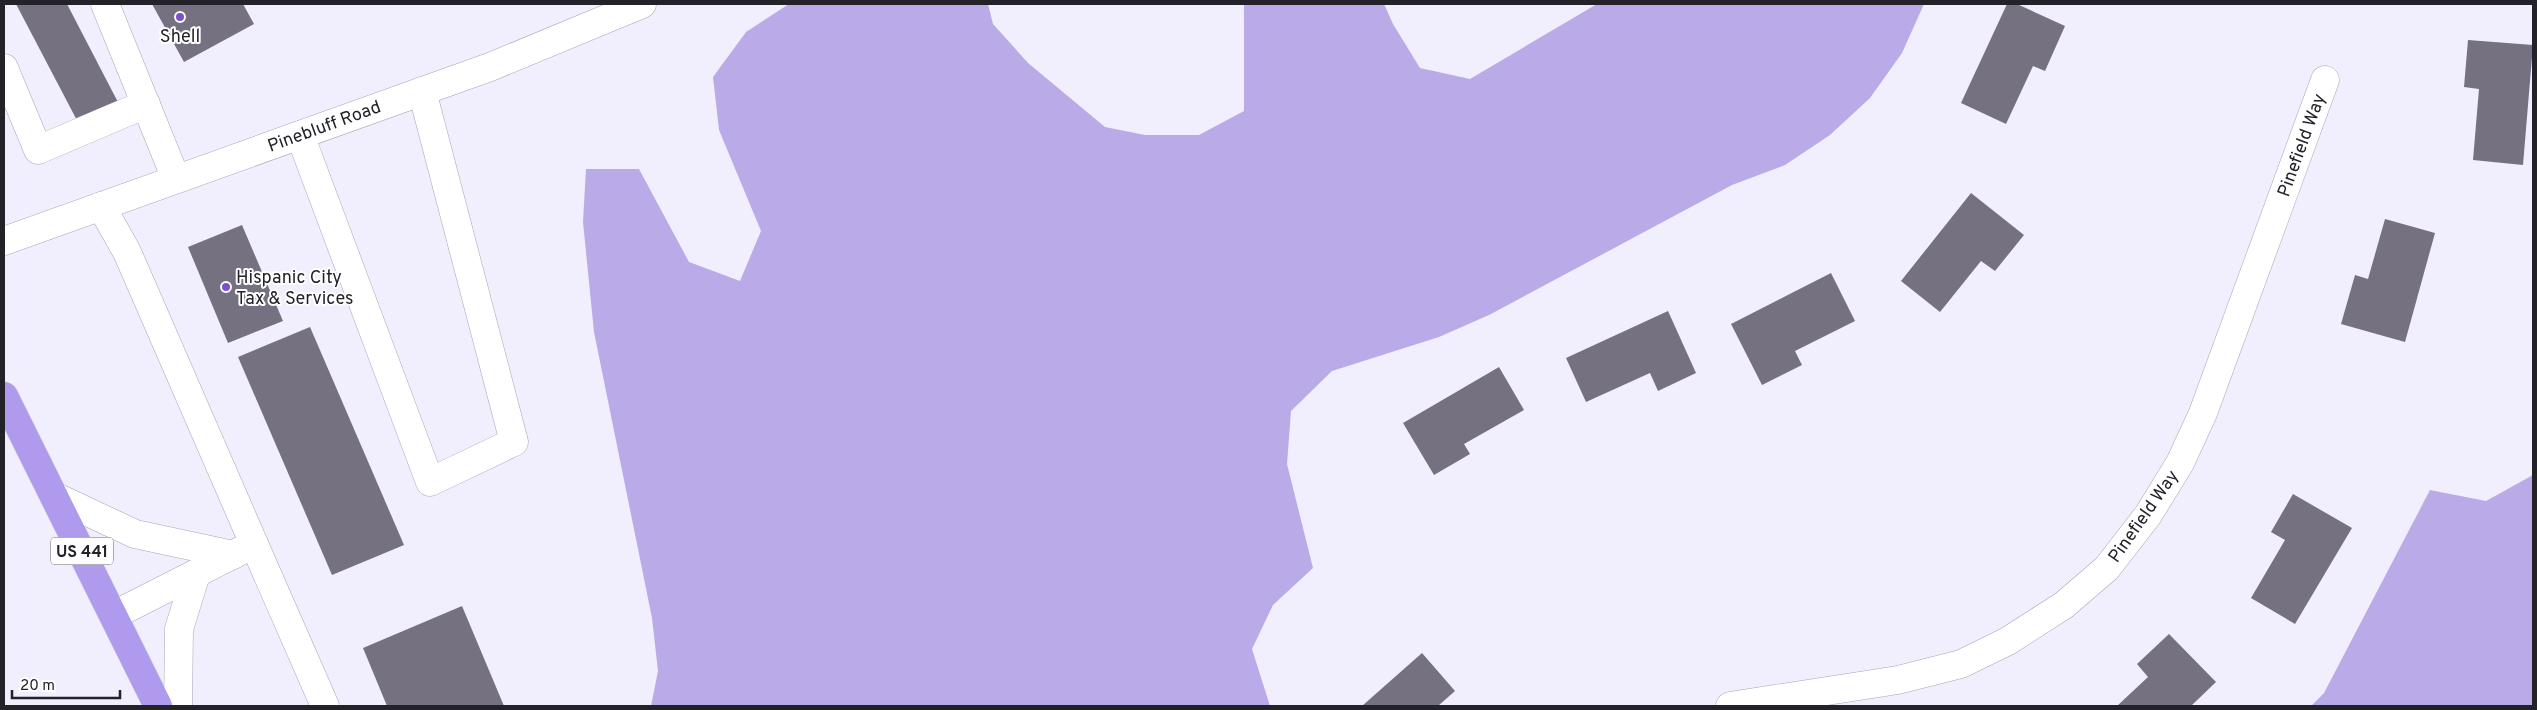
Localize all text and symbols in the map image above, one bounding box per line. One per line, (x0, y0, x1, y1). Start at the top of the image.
marker: Shell (174, 11, 186, 23)
place label: Shell (160, 26, 200, 49)
street label: Pinefield Way (2273, 91, 2332, 200)
street label: Pinebluff Road (265, 96, 384, 159)
place label: Hispanic City Tax & Services (236, 267, 353, 311)
marker: Hispanic City Tax & Services (220, 281, 232, 293)
street label: Pinefield Way (2104, 466, 2185, 568)
road number: US 441 (51, 538, 113, 564)
scale bar (12, 668, 120, 700)
text: 20 m (20, 677, 55, 696)

